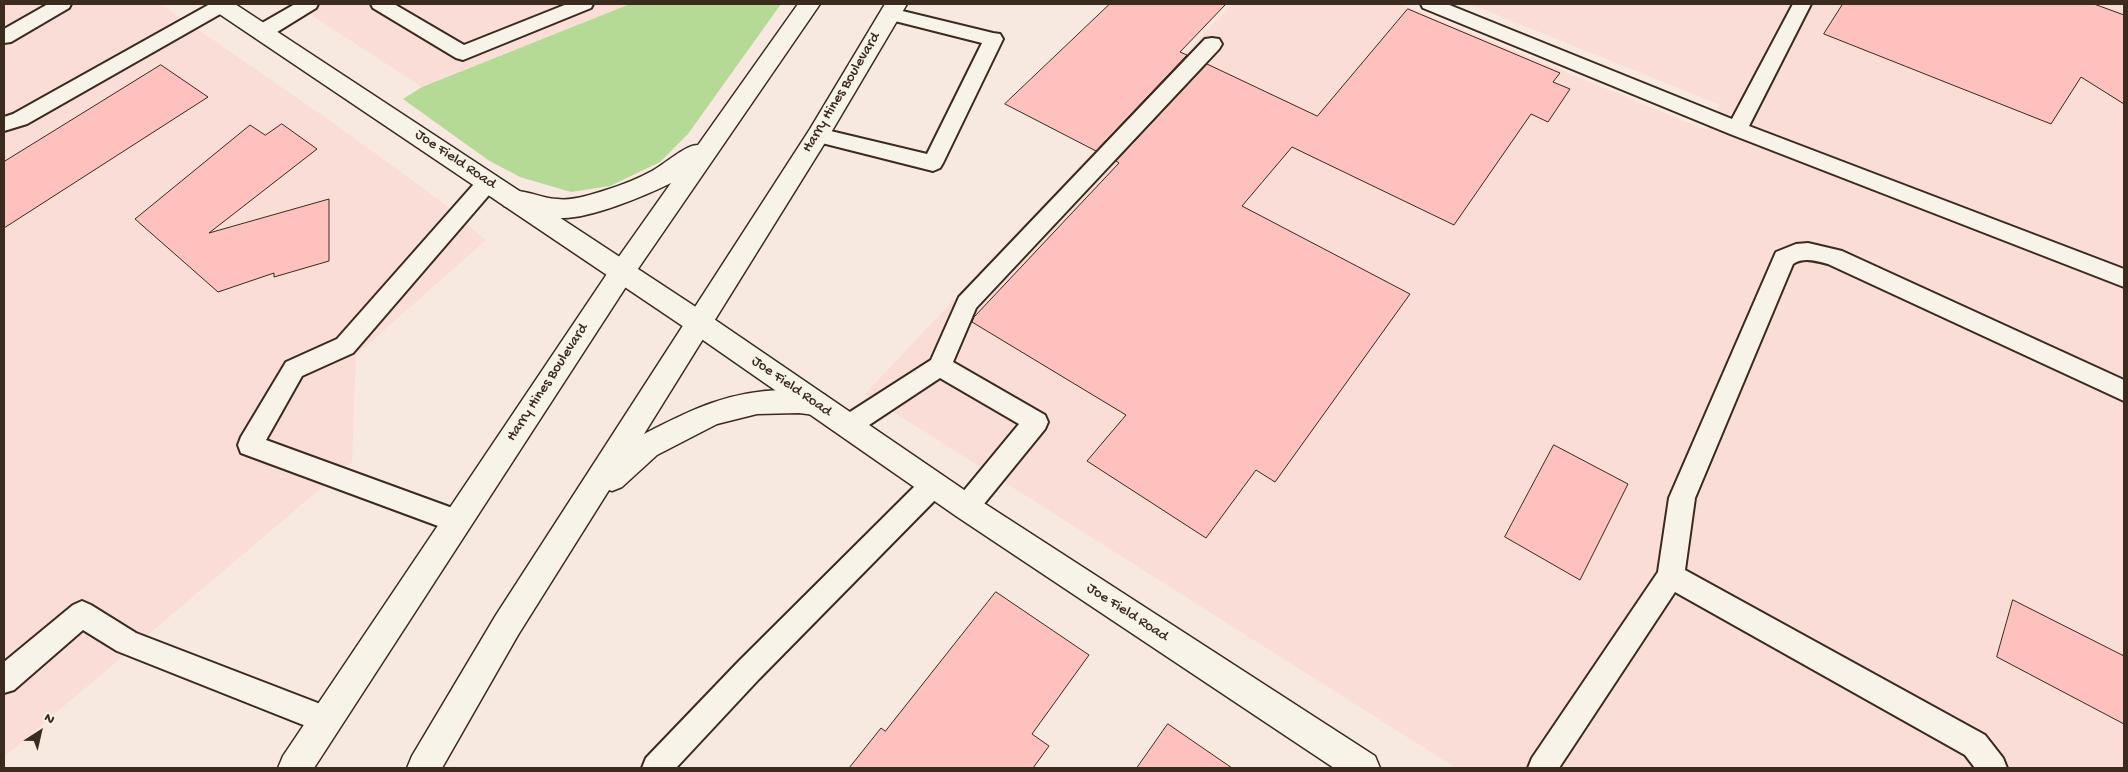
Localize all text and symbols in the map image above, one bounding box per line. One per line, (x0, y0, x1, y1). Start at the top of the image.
street label: Harry Hines Boulevard (799, 30, 885, 156)
street label: Joe Field Road (411, 126, 499, 194)
street label: Harry Hines Boulevard (503, 321, 593, 445)
street label: Joe Field Road (747, 353, 835, 421)
street label: Joe Field Road (1083, 580, 1171, 646)
north arrow (15, 707, 65, 757)
text: N (40, 710, 58, 729)

